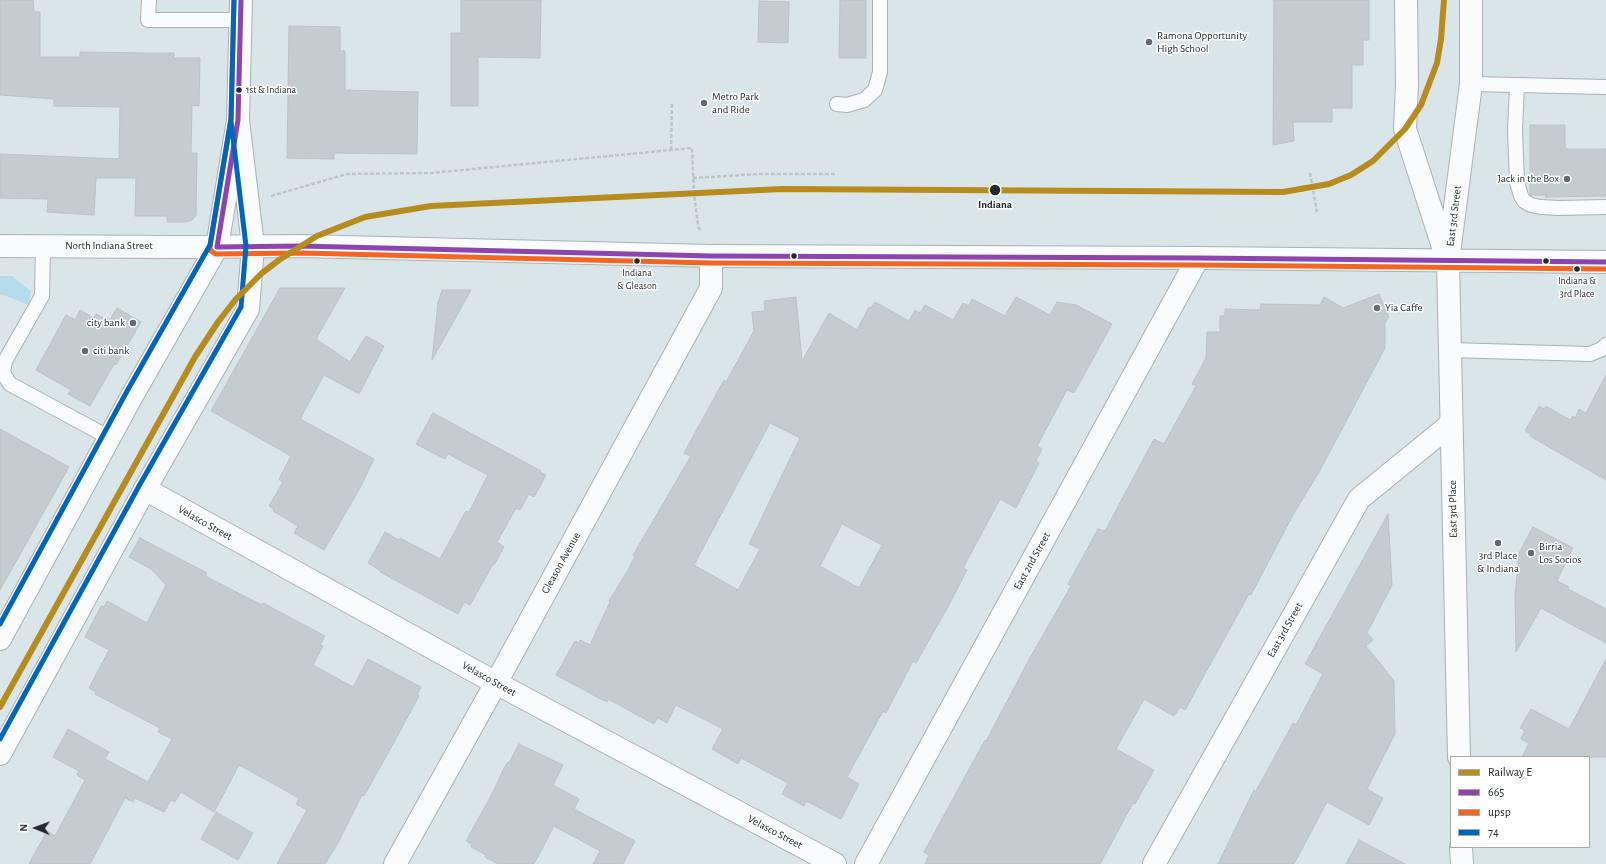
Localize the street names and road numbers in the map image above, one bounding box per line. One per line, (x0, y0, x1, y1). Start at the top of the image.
street label: East 3rd Street (1444, 185, 1464, 247)
street label: North Indiana Street (65, 239, 153, 253)
street label: East 3rd Place (1446, 480, 1460, 538)
street label: Velasco Street (176, 503, 234, 543)
street label: Gleason Avenue (539, 530, 583, 596)
street label: East 2nd Street (1011, 530, 1053, 592)
street label: East 3rd Street (1264, 600, 1306, 660)
street label: Velasco Street (460, 659, 518, 699)
street label: Velasco Street (745, 812, 805, 852)

